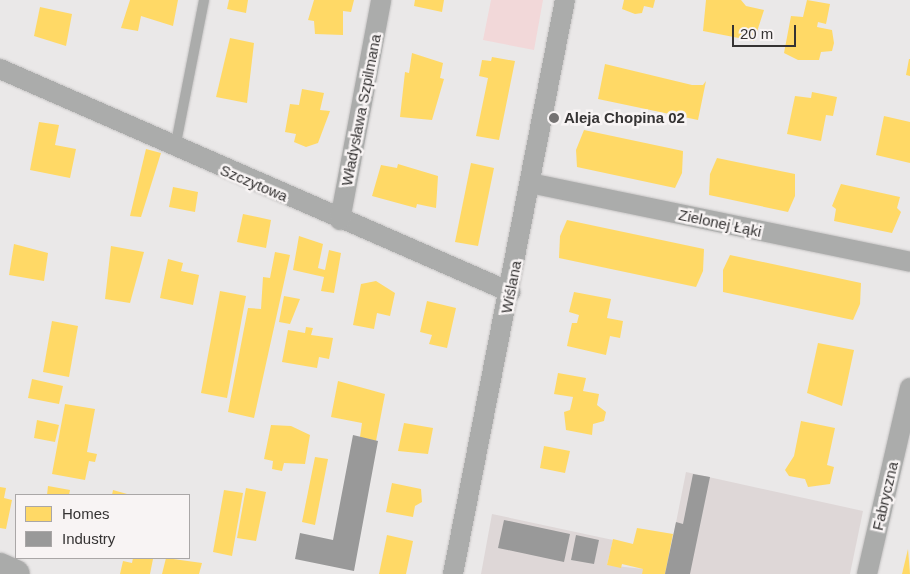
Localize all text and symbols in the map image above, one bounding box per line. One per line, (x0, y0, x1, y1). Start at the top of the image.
scale bar (735, 15, 799, 47)
text: 20 m (740, 25, 773, 42)
street label: Władysława Szpilmana (337, 33, 385, 187)
place label: Aleja Chopina 02 (564, 109, 685, 127)
marker: Aleja Chopina 02 (548, 112, 560, 124)
street label: Szczytowa (217, 161, 291, 205)
street label: Zielonej Łąki (677, 205, 763, 241)
street label: Wiślana (497, 259, 525, 315)
street label: Fabryczna (868, 460, 902, 532)
legend (15, 494, 190, 559)
text: Homes (62, 505, 110, 522)
text: Industry (62, 530, 115, 547)

